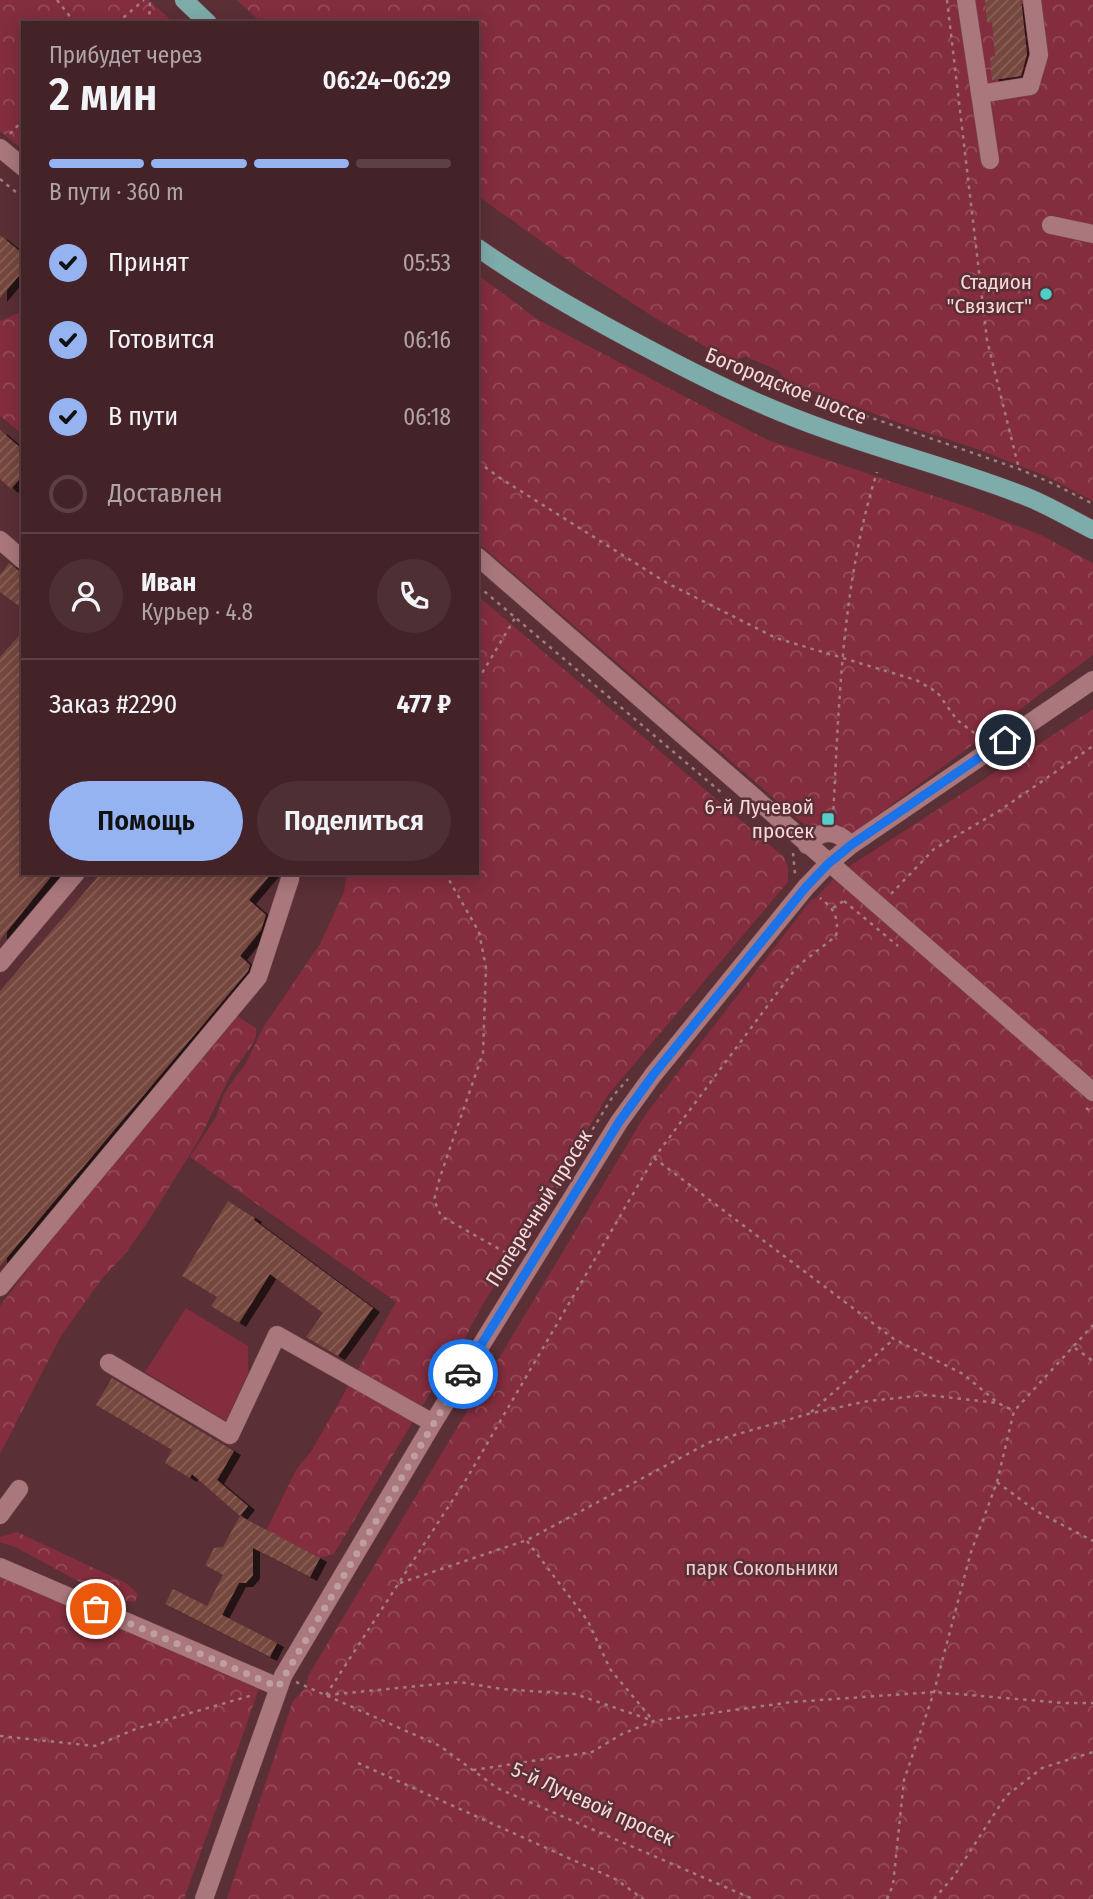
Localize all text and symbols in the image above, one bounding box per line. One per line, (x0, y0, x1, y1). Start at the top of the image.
text: Прибудет через (49, 41, 202, 69)
text: 06:24–06:29 (322, 65, 451, 96)
text: 2 мин (49, 67, 157, 122)
text: В пути · 360 m (49, 178, 184, 206)
icon: check (49, 244, 87, 282)
text: Принят (108, 247, 189, 278)
text: 05:53 (403, 249, 451, 277)
place label: Стадион "Связист" (947, 269, 1032, 319)
marker: Стадион "Связист" (1038, 286, 1054, 302)
icon: check (49, 321, 87, 359)
text: Готовится (108, 324, 215, 355)
text: 06:16 (403, 326, 451, 354)
street label: Богородское шоссе (701, 342, 871, 430)
icon: check (49, 398, 87, 436)
text: В пути (108, 401, 178, 432)
text: 06:18 (403, 403, 451, 431)
text: Доставлен (108, 478, 223, 509)
button: person (49, 559, 123, 633)
button: phone (377, 559, 451, 633)
text: Иван (141, 567, 196, 598)
text: Курьер · 4.8 (141, 598, 253, 626)
text: Заказ #2290 (49, 689, 177, 720)
text: 477 ₽ (396, 689, 451, 720)
pin (975, 710, 1035, 770)
icon: home (986, 721, 1024, 759)
button: Помощь (49, 781, 243, 861)
button: Поделиться (257, 781, 451, 861)
place label: 6-й Лучевой просек (704, 794, 814, 844)
marker: 6-й Лучевой просек (820, 811, 836, 827)
street label: Поперечный просек (480, 1124, 598, 1291)
courier (428, 1339, 498, 1409)
icon: car (444, 1355, 482, 1393)
park label: парк Сокольники (685, 1555, 839, 1581)
pin (66, 1579, 126, 1639)
icon: bag (77, 1590, 115, 1628)
street label: 5-й Лучевой просек (507, 1756, 679, 1852)

